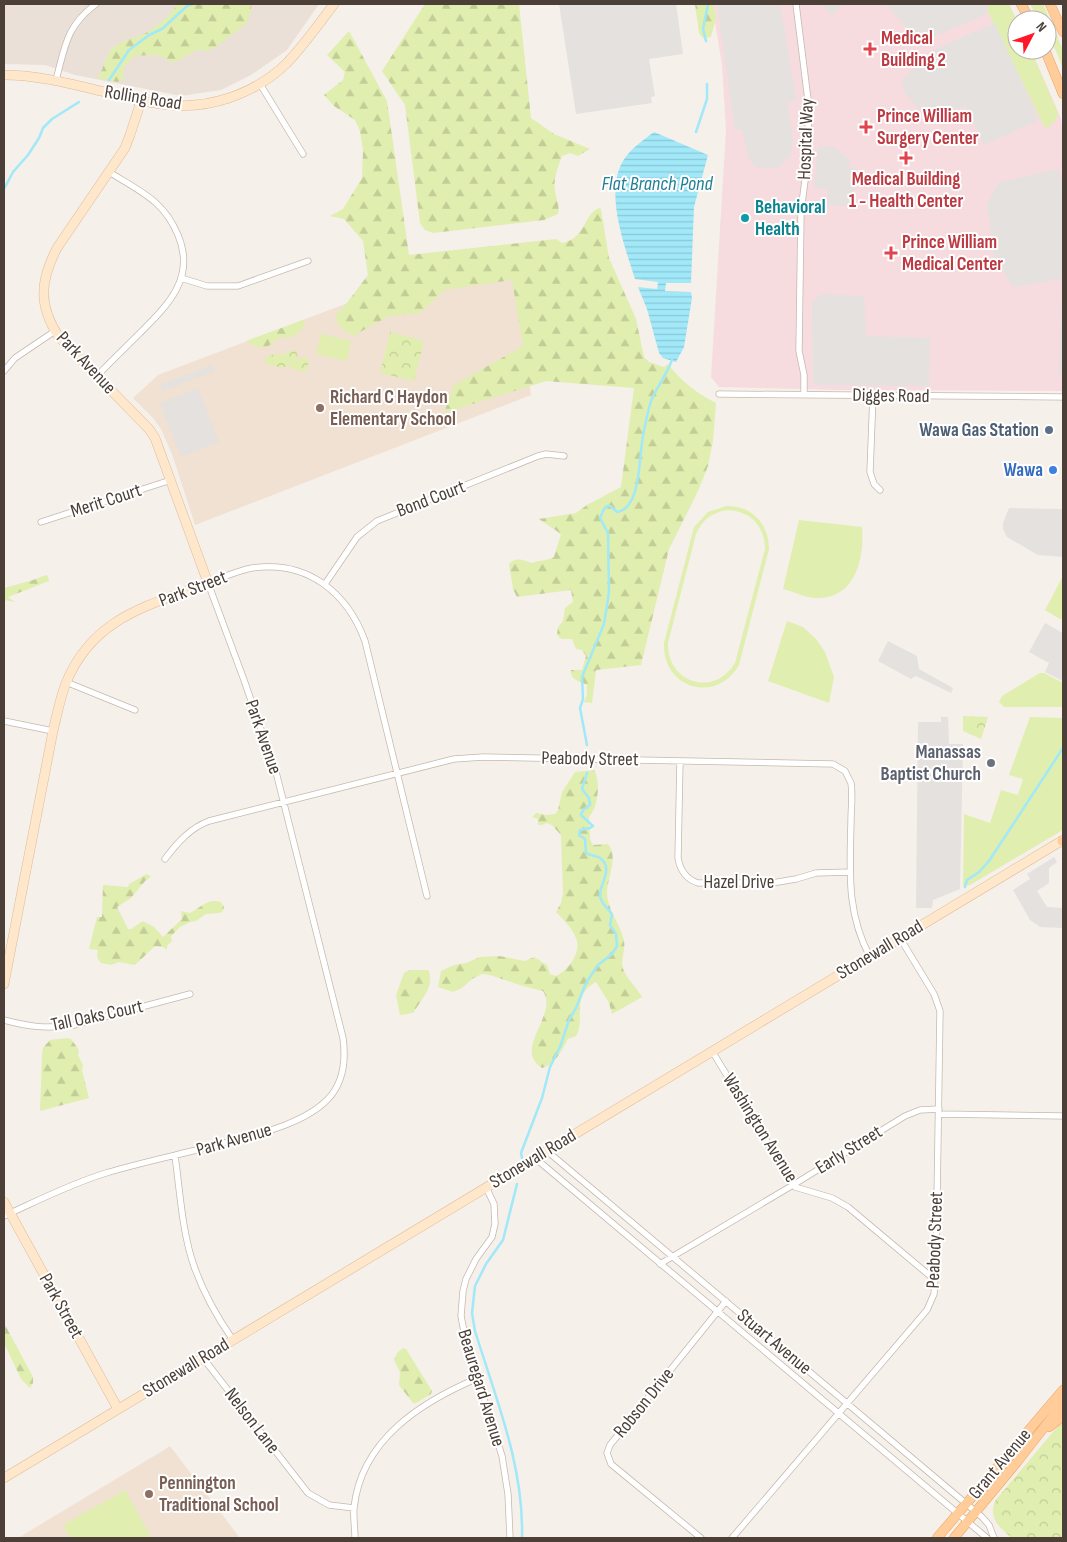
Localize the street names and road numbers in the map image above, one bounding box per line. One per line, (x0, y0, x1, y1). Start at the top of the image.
street label: Rolling Road (103, 81, 183, 115)
street label: Hospital Way (793, 97, 819, 180)
street label: Park Avenue (51, 327, 121, 399)
street label: Digges Road (852, 384, 930, 408)
street label: Bond Court (393, 475, 469, 523)
street label: Merit Court (68, 479, 144, 523)
street label: Park Street (156, 565, 230, 612)
street label: Park Avenue (240, 697, 286, 777)
street label: Peabody Street (541, 747, 639, 771)
street label: Hazel Drive (704, 871, 774, 894)
street label: Stonewall Road (833, 915, 927, 985)
street label: Tall Oaks Court (49, 995, 145, 1037)
street label: Washington Avenue (717, 1069, 803, 1187)
street label: Park Avenue (194, 1118, 274, 1162)
street label: Early Street (811, 1120, 887, 1179)
street label: Stonewall Road (486, 1124, 580, 1194)
street label: Peabody Street (922, 1191, 948, 1289)
street label: Park Street (34, 1269, 88, 1343)
street label: Stuart Avenue (732, 1304, 816, 1380)
street label: Beauregard Avenue (452, 1327, 510, 1449)
street label: Stonewall Road (139, 1333, 233, 1403)
street label: Robson Drive (609, 1363, 679, 1443)
street label: Nelson Lane (219, 1384, 285, 1458)
street label: Grant Avenue (964, 1424, 1036, 1504)

